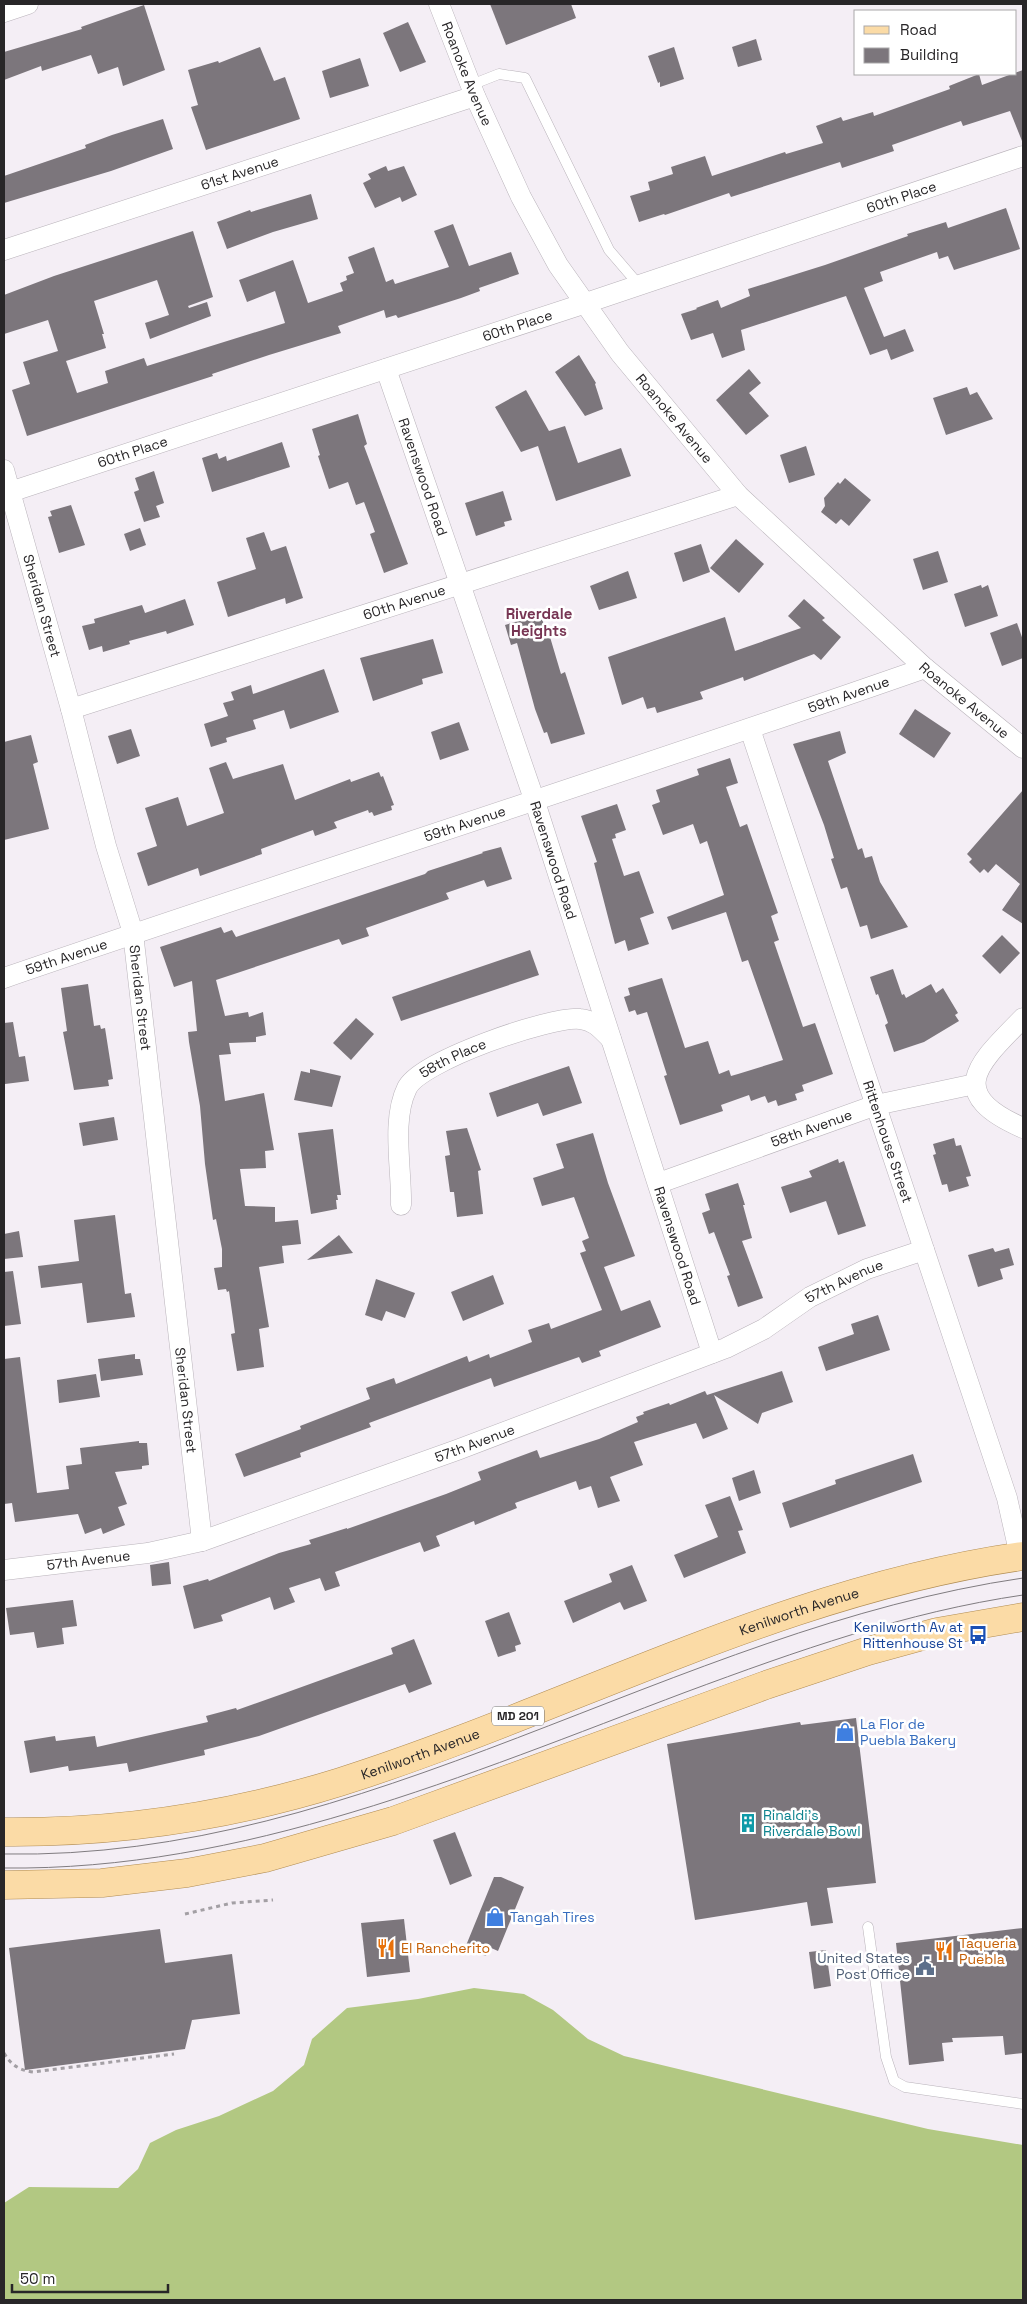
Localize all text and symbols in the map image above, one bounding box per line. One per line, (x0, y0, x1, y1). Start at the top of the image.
legend (854, 10, 1017, 75)
street label: Roanoke Avenue (438, 19, 496, 129)
text: Road (900, 20, 937, 39)
text: Building (900, 45, 959, 64)
street label: 61st Avenue (198, 152, 281, 194)
street label: 60th Place (864, 177, 939, 217)
street label: 60th Place (480, 306, 555, 345)
street label: Roanoke Avenue (632, 370, 717, 467)
street label: Ravenswood Road (395, 416, 452, 538)
street label: 60th Place (95, 432, 170, 472)
street label: Sheridan Street (19, 552, 65, 659)
street label: 60th Avenue (361, 580, 448, 624)
district label: Riverdale Heights (506, 604, 573, 640)
street label: Roanoke Avenue (915, 658, 1013, 742)
street label: 59th Avenue (806, 672, 892, 717)
street label: Ravenswood Road (526, 799, 581, 922)
street label: 59th Avenue (422, 802, 508, 846)
street label: 59th Avenue (23, 935, 110, 979)
street label: Sheridan Street (125, 944, 155, 1052)
street label: 58th Place (416, 1034, 489, 1082)
street label: Rittenhouse Street (859, 1078, 917, 1205)
street label: 58th Avenue (768, 1105, 855, 1151)
street label: Ravenswood Road (650, 1184, 705, 1307)
street label: 57th Avenue (801, 1255, 885, 1307)
street label: Sheridan Street (171, 1346, 201, 1454)
street label: 57th Avenue (432, 1420, 517, 1466)
street label: 57th Avenue (46, 1546, 131, 1574)
street label: Kenilworth Avenue (737, 1583, 861, 1639)
place label: Kenilworth Av at Rittenhouse St (854, 1618, 963, 1652)
bus stop icon: Kenilworth Av at Rittenhouse St (967, 1624, 989, 1646)
road number: MD 201 (492, 1706, 544, 1725)
place label: La Flor de Puebla Bakery (860, 1715, 956, 1749)
shop icon: La Flor de Puebla Bakery (834, 1721, 856, 1743)
street label: Kenilworth Avenue (358, 1724, 482, 1784)
place label: Rinaldi's Riverdale Bowl (763, 1806, 861, 1840)
building icon: Rinaldi's Riverdale Bowl (737, 1812, 759, 1834)
shop icon: Tangah Tires (484, 1906, 506, 1928)
place label: Tangah Tires (510, 1908, 595, 1926)
place label: Taqueria Puebla (959, 1934, 1017, 1968)
restaurant icon: El Rancherito (375, 1937, 397, 1959)
place label: El Rancherito (401, 1939, 490, 1957)
restaurant icon: Taqueria Puebla (933, 1940, 955, 1962)
place label: United States Post Office (817, 1949, 910, 1983)
public building icon: United States Post Office (914, 1955, 936, 1977)
scale bar (12, 2262, 169, 2294)
text: 50 m (20, 2269, 55, 2288)

